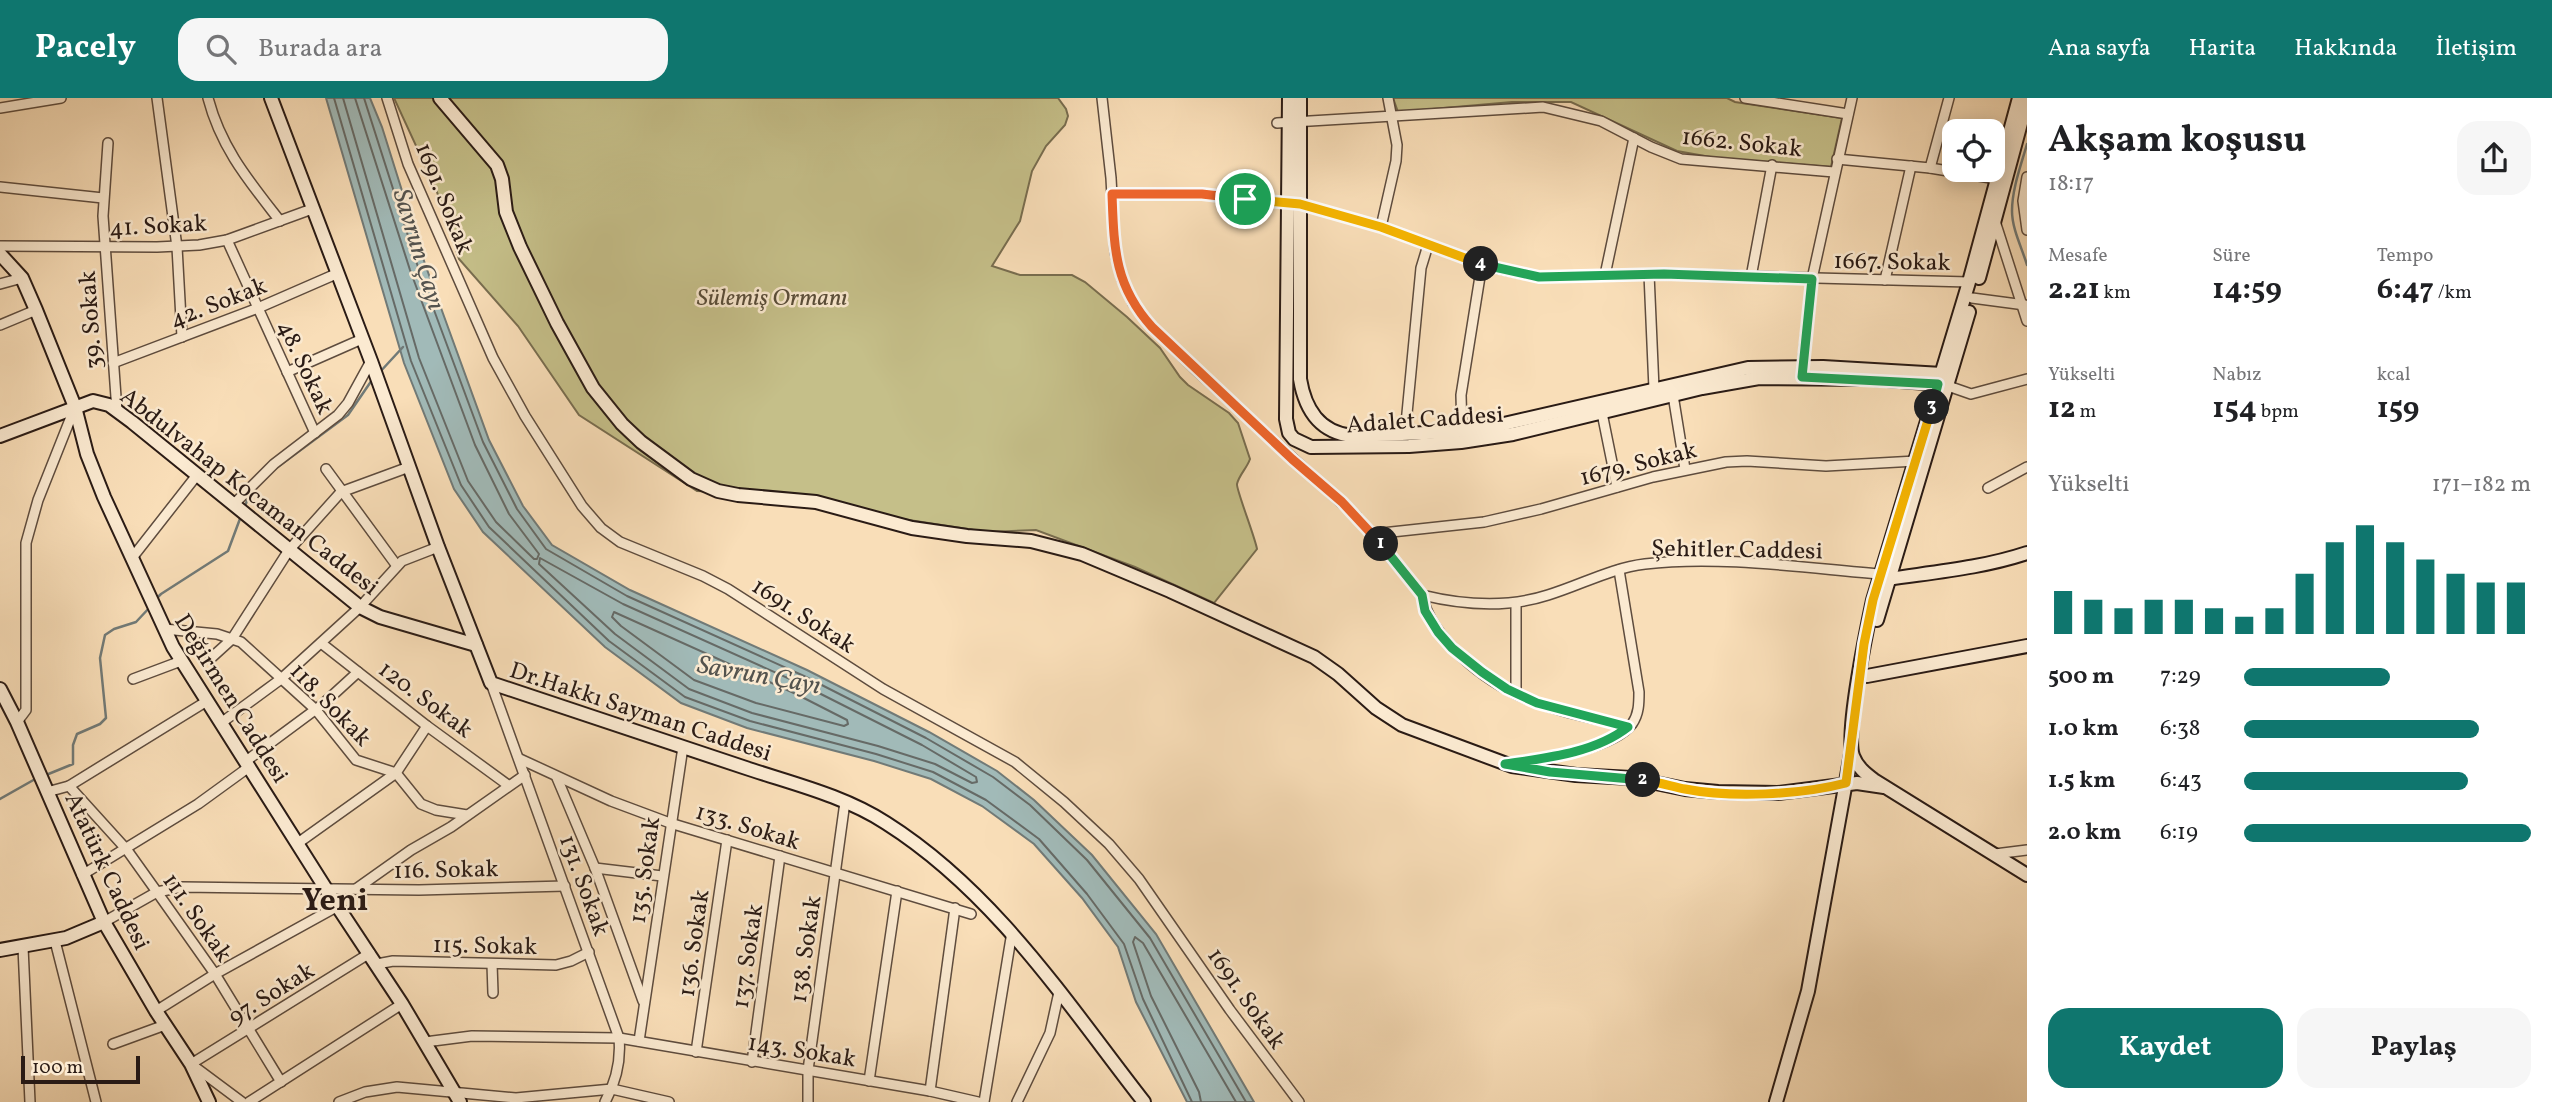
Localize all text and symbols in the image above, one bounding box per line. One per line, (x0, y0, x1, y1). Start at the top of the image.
search box (178, 18, 668, 81)
text: Pacely (35, 26, 136, 72)
icon: search (202, 30, 240, 68)
text: Burada ara (258, 31, 382, 67)
text: Ana sayfa (2048, 32, 2151, 66)
text: Harita (2189, 32, 2256, 66)
text: Hakkında (2294, 32, 2398, 66)
text: İletişim (2436, 32, 2517, 66)
text: Akşam koşusu (2048, 115, 2306, 168)
map controls (1942, 119, 2005, 182)
button: locate (1942, 119, 2005, 182)
street label: 1662. Sokak (1680, 121, 1804, 167)
button: share (2457, 121, 2531, 195)
street label: 1691. Sokak (405, 138, 481, 260)
text: 18:17 (2048, 168, 2094, 200)
pin (1215, 169, 1275, 229)
icon: arrive (1226, 180, 1264, 218)
water label: Savrun Çayı (383, 185, 454, 314)
street label: 41. Sokak (108, 207, 208, 247)
text: Mesafe (2048, 243, 2107, 269)
text: Süre (2212, 243, 2251, 269)
text: Tempo (2377, 243, 2433, 269)
street label: 1667. Sokak (1833, 245, 1951, 281)
pin: 4 (1464, 246, 1498, 282)
text: 4 (1475, 250, 1486, 276)
street label: 39. Sokak (72, 269, 112, 370)
text: 2.21 (2048, 269, 2100, 311)
text: 14:59 (2212, 269, 2282, 311)
text: 6:47 (2377, 269, 2434, 311)
street label: 42. Sokak (165, 270, 272, 338)
text: km (2100, 280, 2131, 306)
text: /km (2434, 280, 2472, 306)
park label: Sülemiş Ormanı (697, 282, 847, 316)
street label: 48. Sokak (268, 315, 341, 421)
text: Yükselti (2048, 362, 2115, 388)
text: Nabız (2212, 362, 2262, 388)
text: kcal (2377, 362, 2410, 388)
street label: Abdulvahap Kocaman Caddesi (112, 381, 385, 605)
text: 12 (2048, 388, 2076, 430)
text: 154 (2212, 388, 2257, 430)
text: 159 (2377, 388, 2419, 430)
pin: 3 (1914, 390, 1950, 424)
text: 3 (1927, 393, 1936, 419)
street label: Adalet Caddesi (1346, 399, 1505, 443)
text: m (2076, 399, 2096, 425)
text: bpm (2257, 399, 2299, 425)
street label: 1679. Sokak (1576, 434, 1701, 496)
text: Yükselti (2048, 469, 2129, 501)
text: 171–182 m (2432, 469, 2531, 501)
pin: 1 (1364, 526, 1398, 562)
text: 1 (1377, 530, 1384, 556)
street label: Şehitler Caddesi (1651, 533, 1823, 569)
street label: 1691. Sokak (744, 570, 861, 663)
street label: Değirmen Caddesi (165, 608, 296, 790)
water label: Savrun Çayı (694, 647, 823, 705)
street label: 120. Sokak (370, 654, 479, 747)
street label: Dr.Hakkı Sayman Caddesi (505, 654, 776, 771)
street label: 118. Sokak (281, 656, 378, 755)
text: 500 m (2048, 661, 2114, 693)
text: 7:29 (2160, 661, 2201, 693)
text: 1.0 km (2048, 713, 2119, 745)
text: 6:38 (2160, 713, 2201, 745)
pin: 2 (1626, 762, 1660, 798)
text: 1.5 km (2048, 765, 2115, 797)
text: 6:43 (2160, 765, 2202, 797)
text: 2 (1638, 766, 1647, 792)
street label: Atatürk Caddesi (55, 788, 158, 956)
street label: 133. Sokak (691, 796, 804, 860)
street label: 135. Sokak (622, 815, 670, 926)
text: 2.0 km (2048, 817, 2121, 849)
text: 6:19 (2160, 817, 2198, 849)
street label: 131. Sokak (549, 830, 617, 941)
street label: 116. Sokak (393, 853, 499, 889)
street label: 111. Sokak (153, 866, 240, 970)
district label: Yeni (302, 880, 368, 924)
street label: 136. Sokak (671, 887, 719, 999)
street label: 138. Sokak (783, 893, 831, 1005)
street label: 137. Sokak (725, 902, 773, 1011)
street label: 115. Sokak (432, 929, 538, 965)
street label: 1691. Sokak (1198, 941, 1293, 1057)
street label: 97. Sokak (222, 955, 322, 1035)
button: Kaydet (2048, 1008, 2283, 1088)
button: Paylaş (2297, 1008, 2531, 1088)
street label: 143. Sokak (745, 1027, 858, 1077)
scale bar (21, 1053, 140, 1085)
text: 100 m (32, 1055, 83, 1081)

